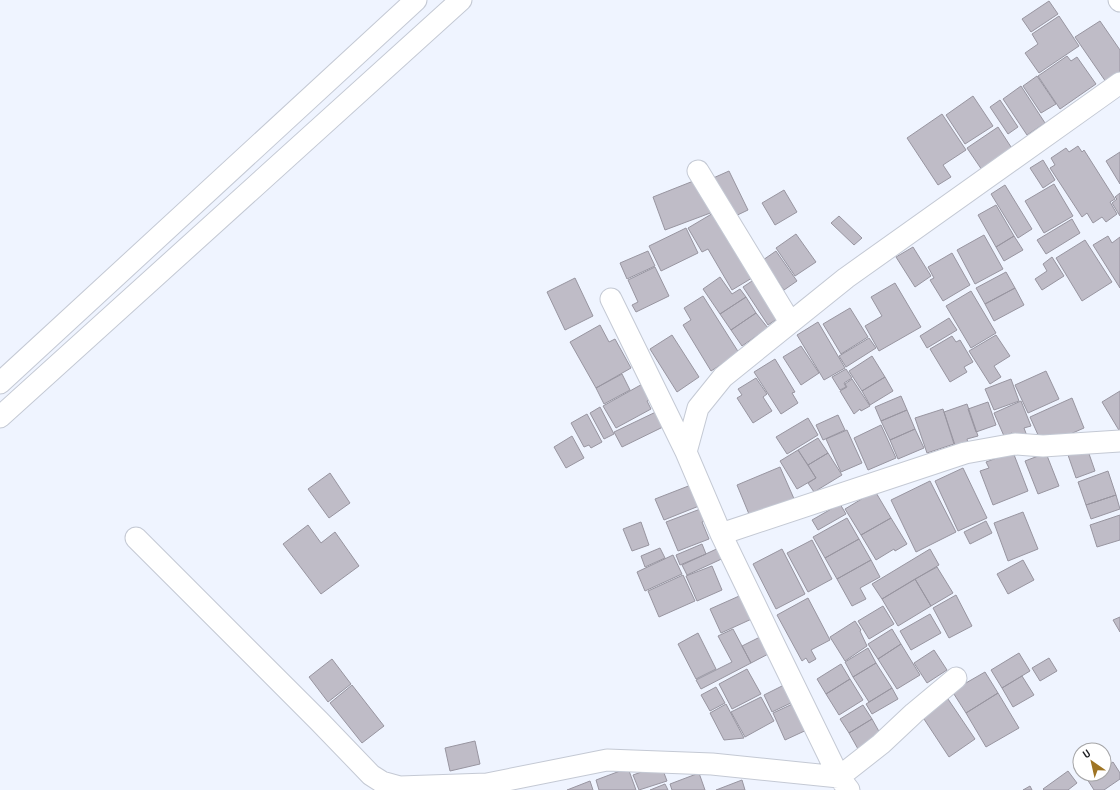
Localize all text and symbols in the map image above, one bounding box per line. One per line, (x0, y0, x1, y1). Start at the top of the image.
north arrow (1072, 742, 1112, 782)
text: U (1080, 746, 1093, 761)

